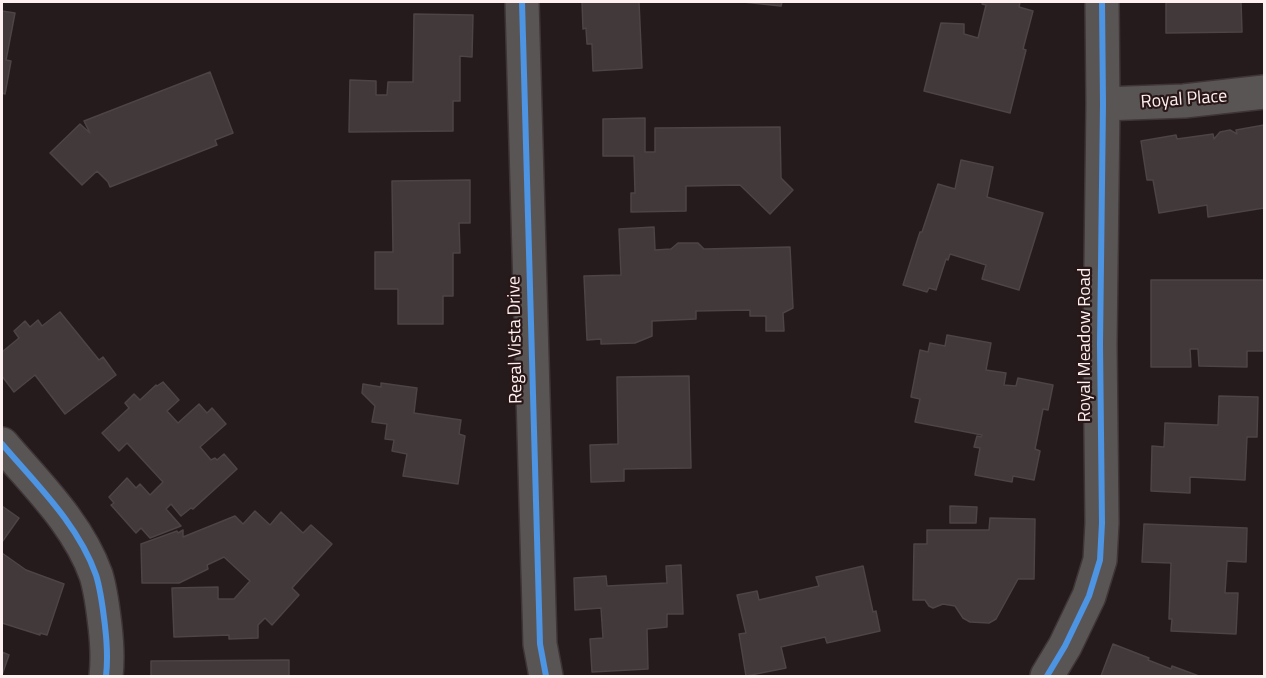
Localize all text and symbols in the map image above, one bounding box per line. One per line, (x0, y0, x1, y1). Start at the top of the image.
street label: Royal Place (1140, 86, 1228, 114)
street label: Royal Meadow Road (1075, 268, 1097, 422)
street label: Regal Vista Drive (504, 276, 528, 404)

